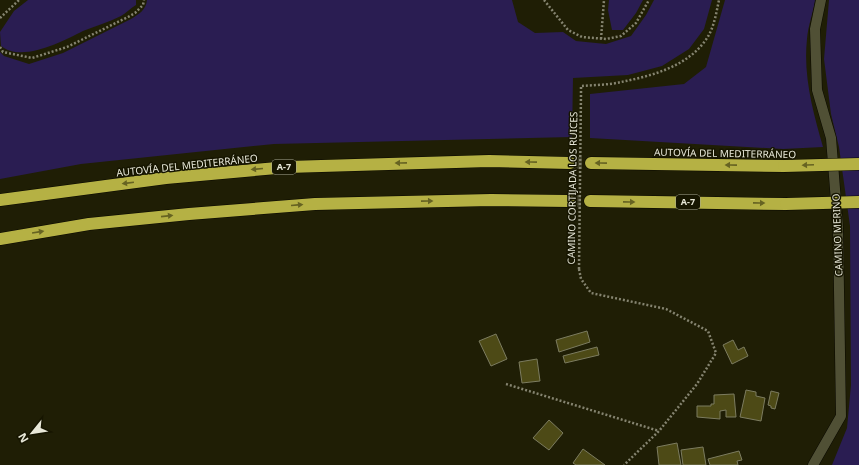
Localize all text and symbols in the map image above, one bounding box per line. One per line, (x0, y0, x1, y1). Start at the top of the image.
street label: CAMINO CORTIJADA LOS RUICES (564, 111, 580, 264)
street label: AUTOVÍA DEL MEDITERRÁNEO (654, 145, 796, 161)
street label: AUTOVÍA DEL MEDITERRÁNEO (116, 151, 259, 179)
one-way arrow (524, 159, 537, 165)
road number: A-7 (272, 160, 296, 174)
one-way arrow (394, 160, 407, 166)
one-way arrow (594, 160, 607, 166)
one-way arrow (724, 162, 737, 168)
one-way arrow (801, 162, 814, 168)
one-way arrow (251, 166, 263, 173)
one-way arrow (122, 179, 134, 186)
street label: CAMINO MERINO (829, 193, 845, 277)
road number: A-7 (676, 195, 700, 209)
one-way arrow (421, 198, 434, 204)
one-way arrow (623, 199, 636, 205)
one-way arrow (753, 200, 766, 206)
one-way arrow (291, 202, 303, 208)
one-way arrow (161, 213, 173, 219)
one-way arrow (32, 229, 45, 235)
north arrow (12, 413, 52, 453)
text: N (14, 431, 32, 446)

